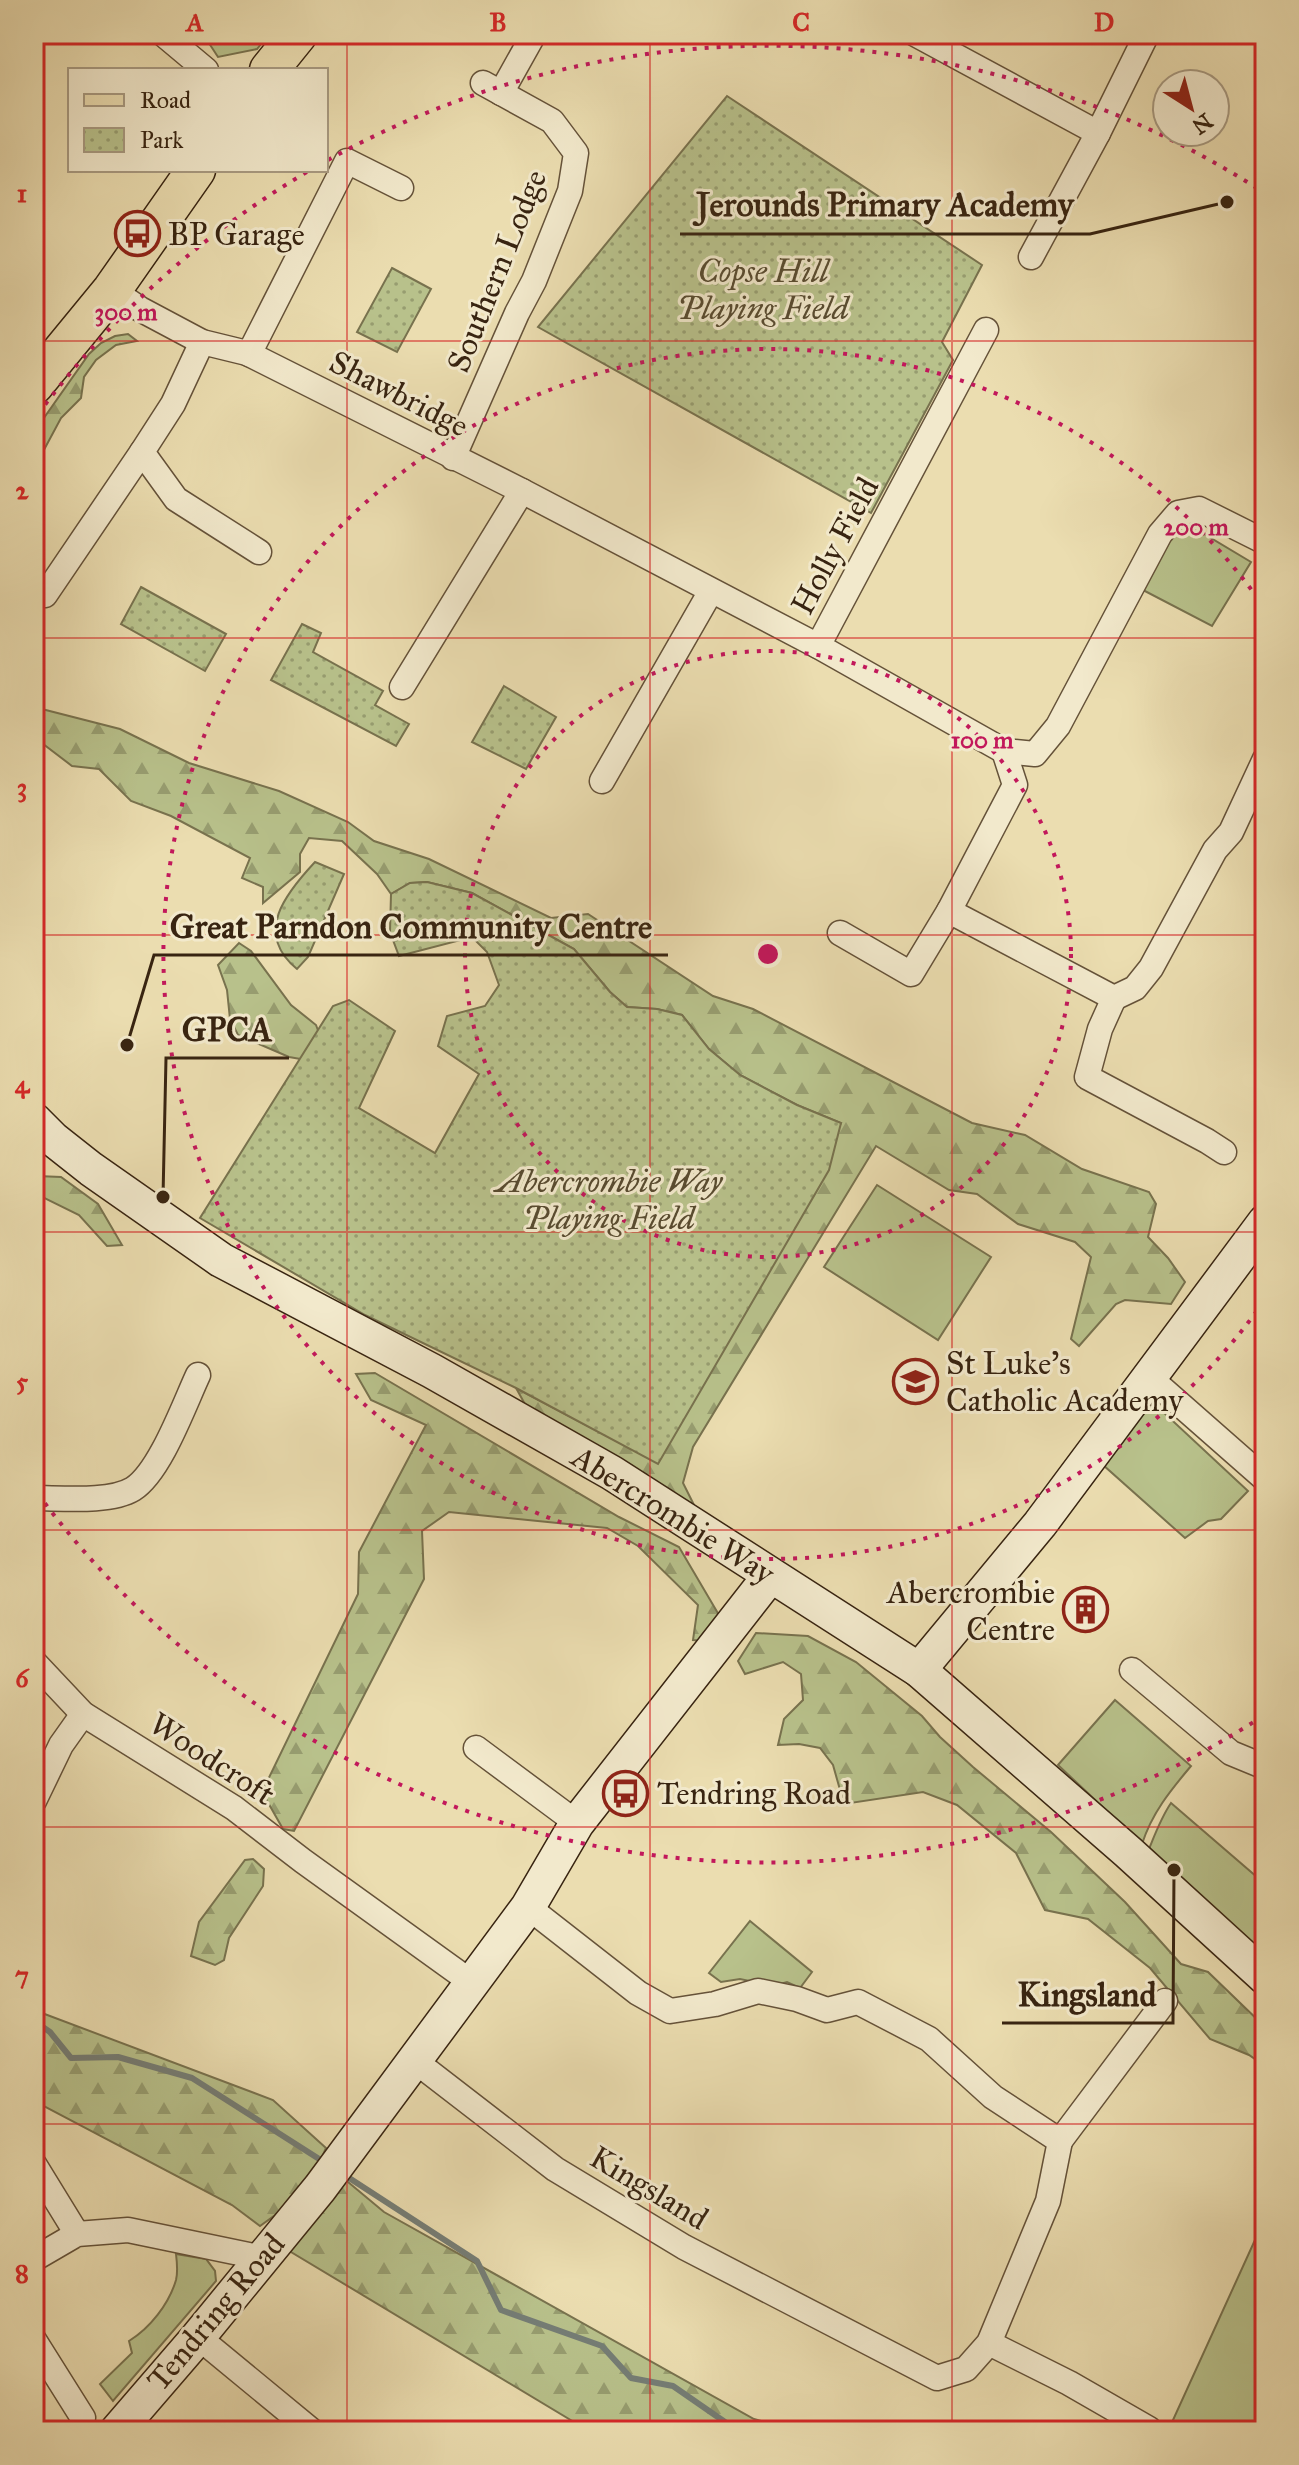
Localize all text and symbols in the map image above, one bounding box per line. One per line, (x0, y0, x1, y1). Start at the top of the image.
text: A (184, 6, 204, 38)
text: B (489, 6, 507, 38)
text: C (792, 6, 810, 38)
text: D (1094, 6, 1114, 38)
legend (68, 68, 328, 172)
north arrow (1151, 68, 1231, 148)
text: Road (140, 85, 191, 115)
text: N (1187, 107, 1218, 140)
text: Park (140, 125, 184, 155)
street label: Southern Lodge (439, 164, 555, 378)
callout: Jerounds Primary Academy (680, 176, 1090, 234)
text: 1 (17, 177, 27, 209)
text: Jerounds Primary Academy (692, 184, 1075, 227)
bus stop icon: BP Garage (113, 210, 161, 258)
place label: BP Garage (168, 215, 305, 254)
park label: Copse Hill Playing Field (677, 252, 851, 328)
text: 300 m (95, 297, 158, 327)
street label: Shawbridge (323, 342, 475, 446)
street label: Holly Field (783, 471, 887, 621)
text: 2 (16, 474, 30, 506)
text: 200 m (1163, 512, 1229, 542)
text: 100 m (951, 725, 1014, 755)
text: 3 (17, 771, 27, 803)
callout: Great Parndon Community Centre (154, 897, 668, 955)
text: Great Parndon Community Centre (170, 906, 652, 947)
centre of rings (754, 940, 782, 968)
callout: GPCA (166, 1000, 289, 1058)
text: GPCA (182, 1009, 273, 1050)
text: 4 (15, 1068, 31, 1100)
park label: Abercrombie Way Playing Field (493, 1162, 723, 1238)
place label: St Luke's Catholic Academy (946, 1344, 1184, 1420)
school or university icon: St Luke's Catholic Academy (891, 1357, 939, 1405)
text: 5 (16, 1365, 29, 1397)
street label: Abercrombie Way (563, 1436, 782, 1594)
place label: Abercrombie Centre (885, 1573, 1055, 1649)
building icon: Abercrombie Centre (1062, 1586, 1110, 1634)
text: 6 (15, 1662, 30, 1694)
street label: Woodcroft (142, 1704, 282, 1814)
bus stop icon: Tendring Road (602, 1769, 650, 1817)
place label: Tendring Road (657, 1774, 851, 1813)
text: 7 (15, 1959, 29, 1991)
callout: Kingsland (1002, 1965, 1173, 2023)
text: Kingsland (1017, 1974, 1158, 2015)
street label: Kingsland (583, 2138, 715, 2238)
street label: Tendring Road (139, 2225, 293, 2399)
text: 8 (15, 2257, 29, 2289)

